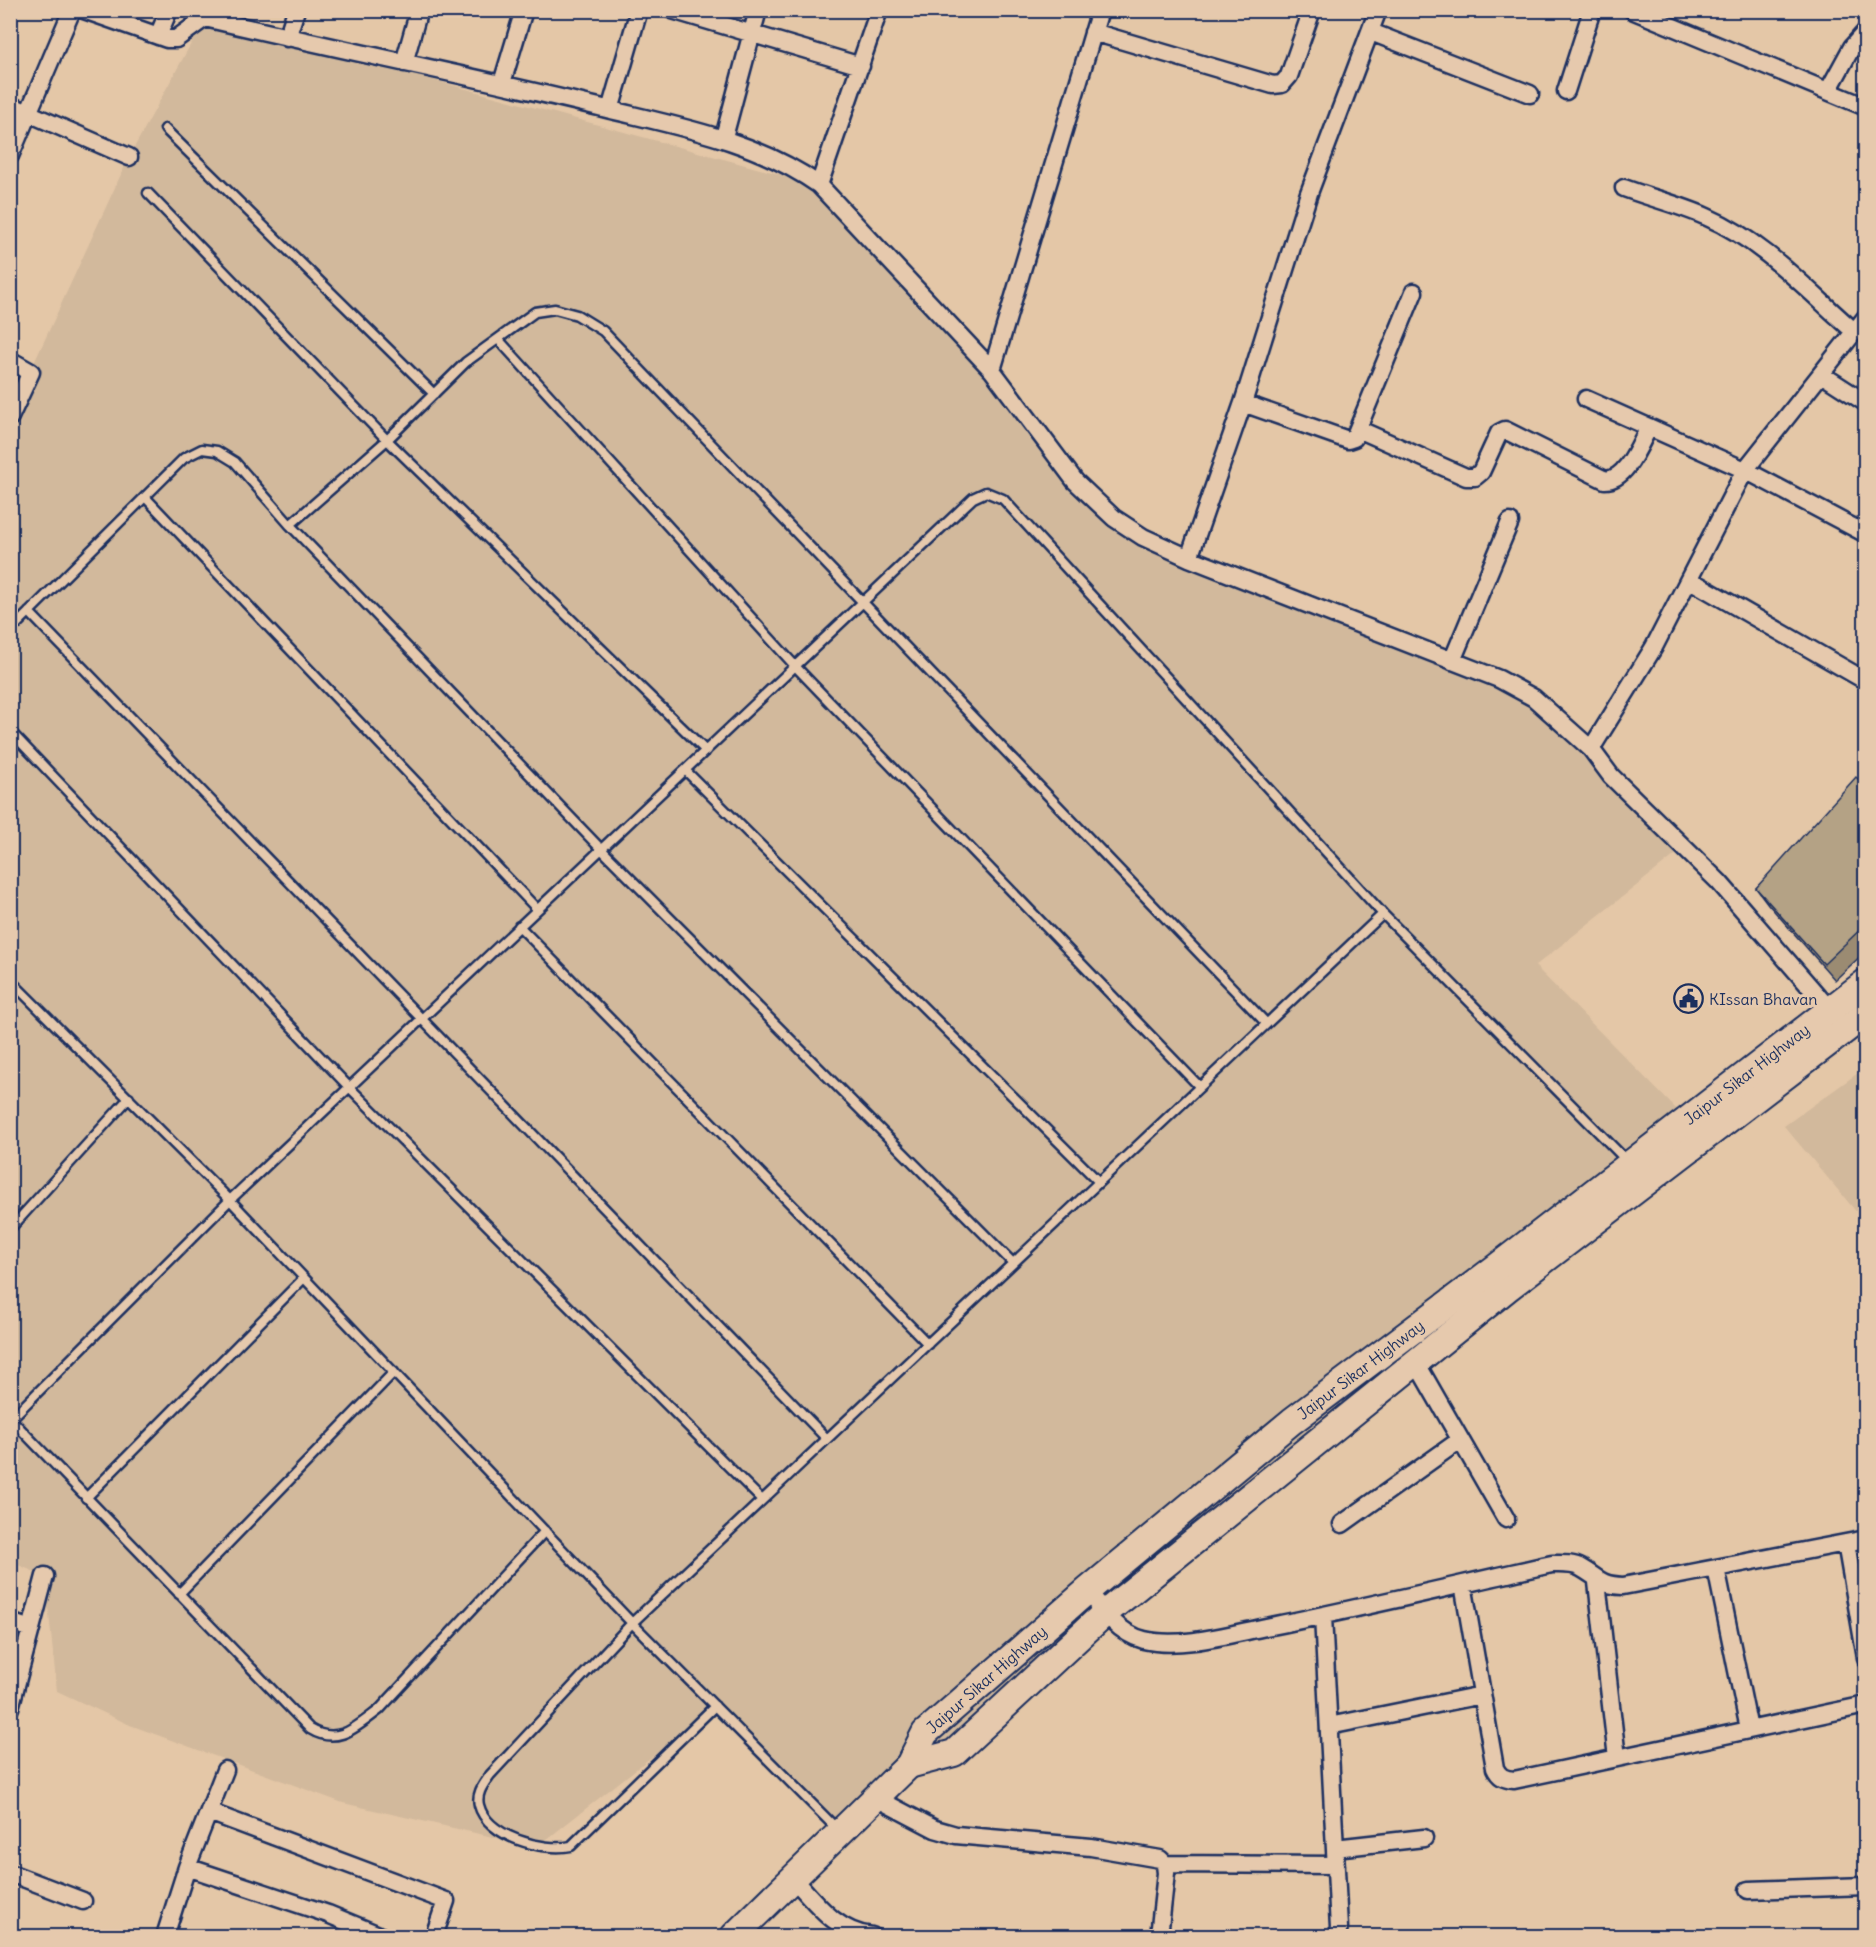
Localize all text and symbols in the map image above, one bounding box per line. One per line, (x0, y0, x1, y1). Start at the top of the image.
public building icon: KIssan Bhavan (1672, 983, 1704, 1015)
place label: KIssan Bhavan (1709, 989, 1818, 1009)
street label: Jaipur Sikar Highway (1680, 1019, 1813, 1129)
street label: Jaipur Sikar Highway (1293, 1315, 1428, 1424)
street label: Jaipur Sikar Highway (922, 1621, 1051, 1737)

